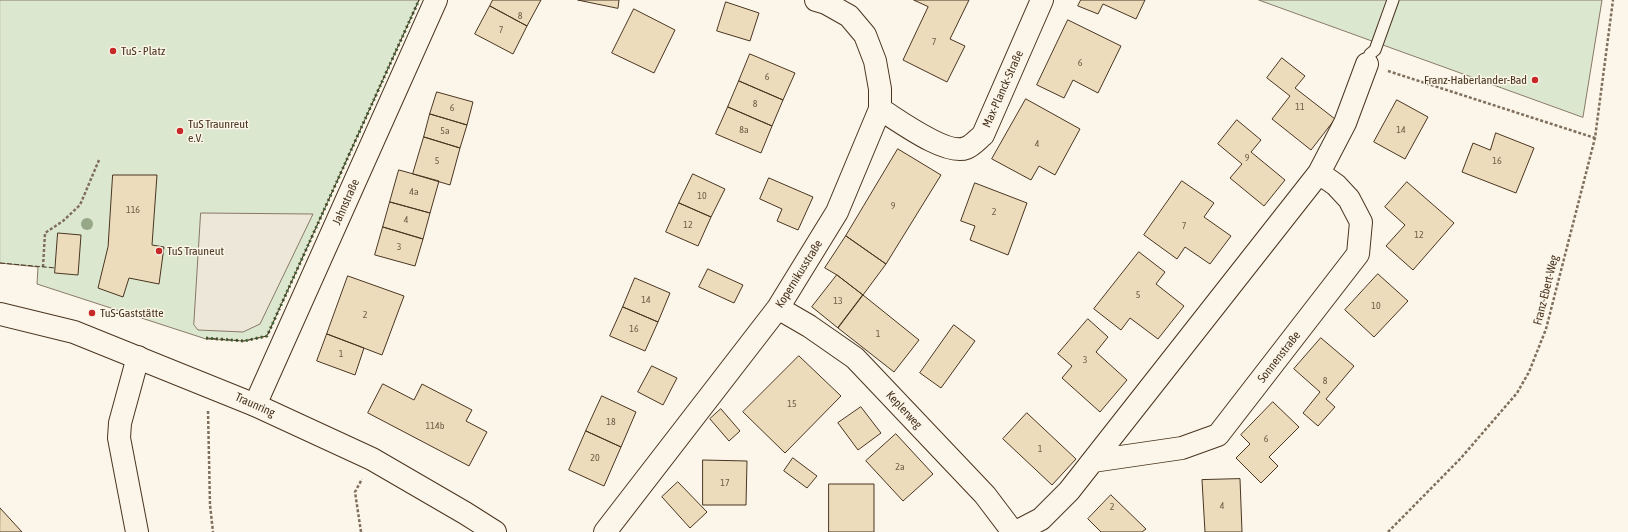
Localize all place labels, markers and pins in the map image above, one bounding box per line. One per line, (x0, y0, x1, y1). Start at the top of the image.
place label: TuS - Platz (121, 44, 165, 58)
marker: TuS - Platz (108, 46, 118, 56)
place label: Franz-Haberlander-Bad (1424, 73, 1527, 87)
marker: Franz-Haberlander-Bad (1530, 75, 1540, 85)
place label: TuS Traunreut e.V. (188, 117, 248, 145)
marker: TuS Traunreut e.V. (175, 126, 185, 136)
place label: TuS Trauneut (167, 244, 224, 258)
marker: TuS Trauneut (154, 246, 164, 256)
place label: TuS-Gaststätte (100, 306, 164, 320)
marker: TuS-Gaststätte (87, 308, 97, 318)

